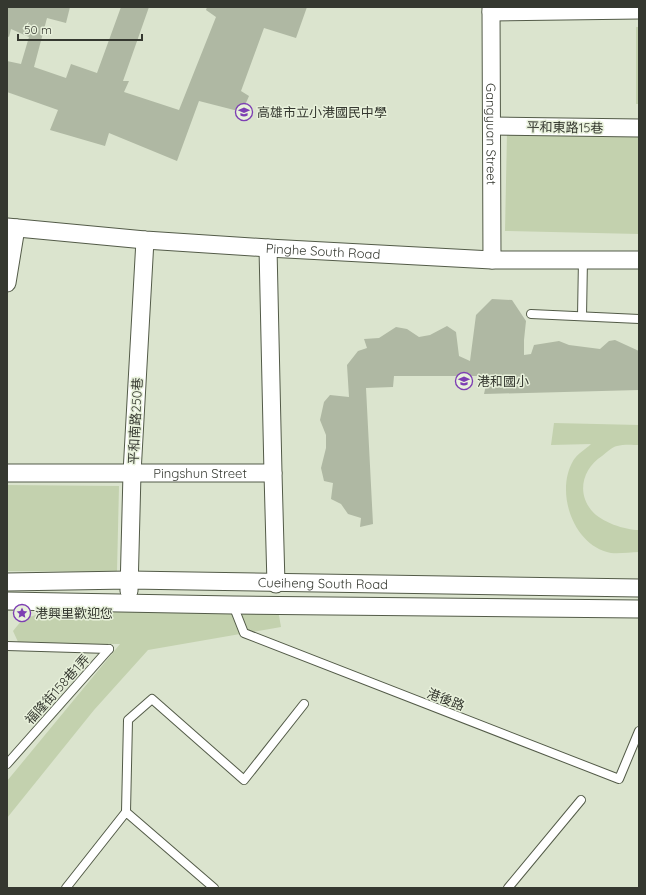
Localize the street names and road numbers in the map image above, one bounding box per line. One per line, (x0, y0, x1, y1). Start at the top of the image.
street label: Gangyuan Street (483, 83, 500, 185)
street label: 平和東路15巷 (526, 118, 604, 136)
street label: Pinghe South Road (265, 240, 381, 262)
street label: 平和南路250巷 (125, 377, 145, 465)
street label: Pingshun Street (153, 465, 247, 481)
street label: Cueiheng South Road (258, 574, 388, 592)
street label: 福隆街158巷1弄 (21, 651, 93, 727)
street label: 港後路 (425, 685, 467, 713)

